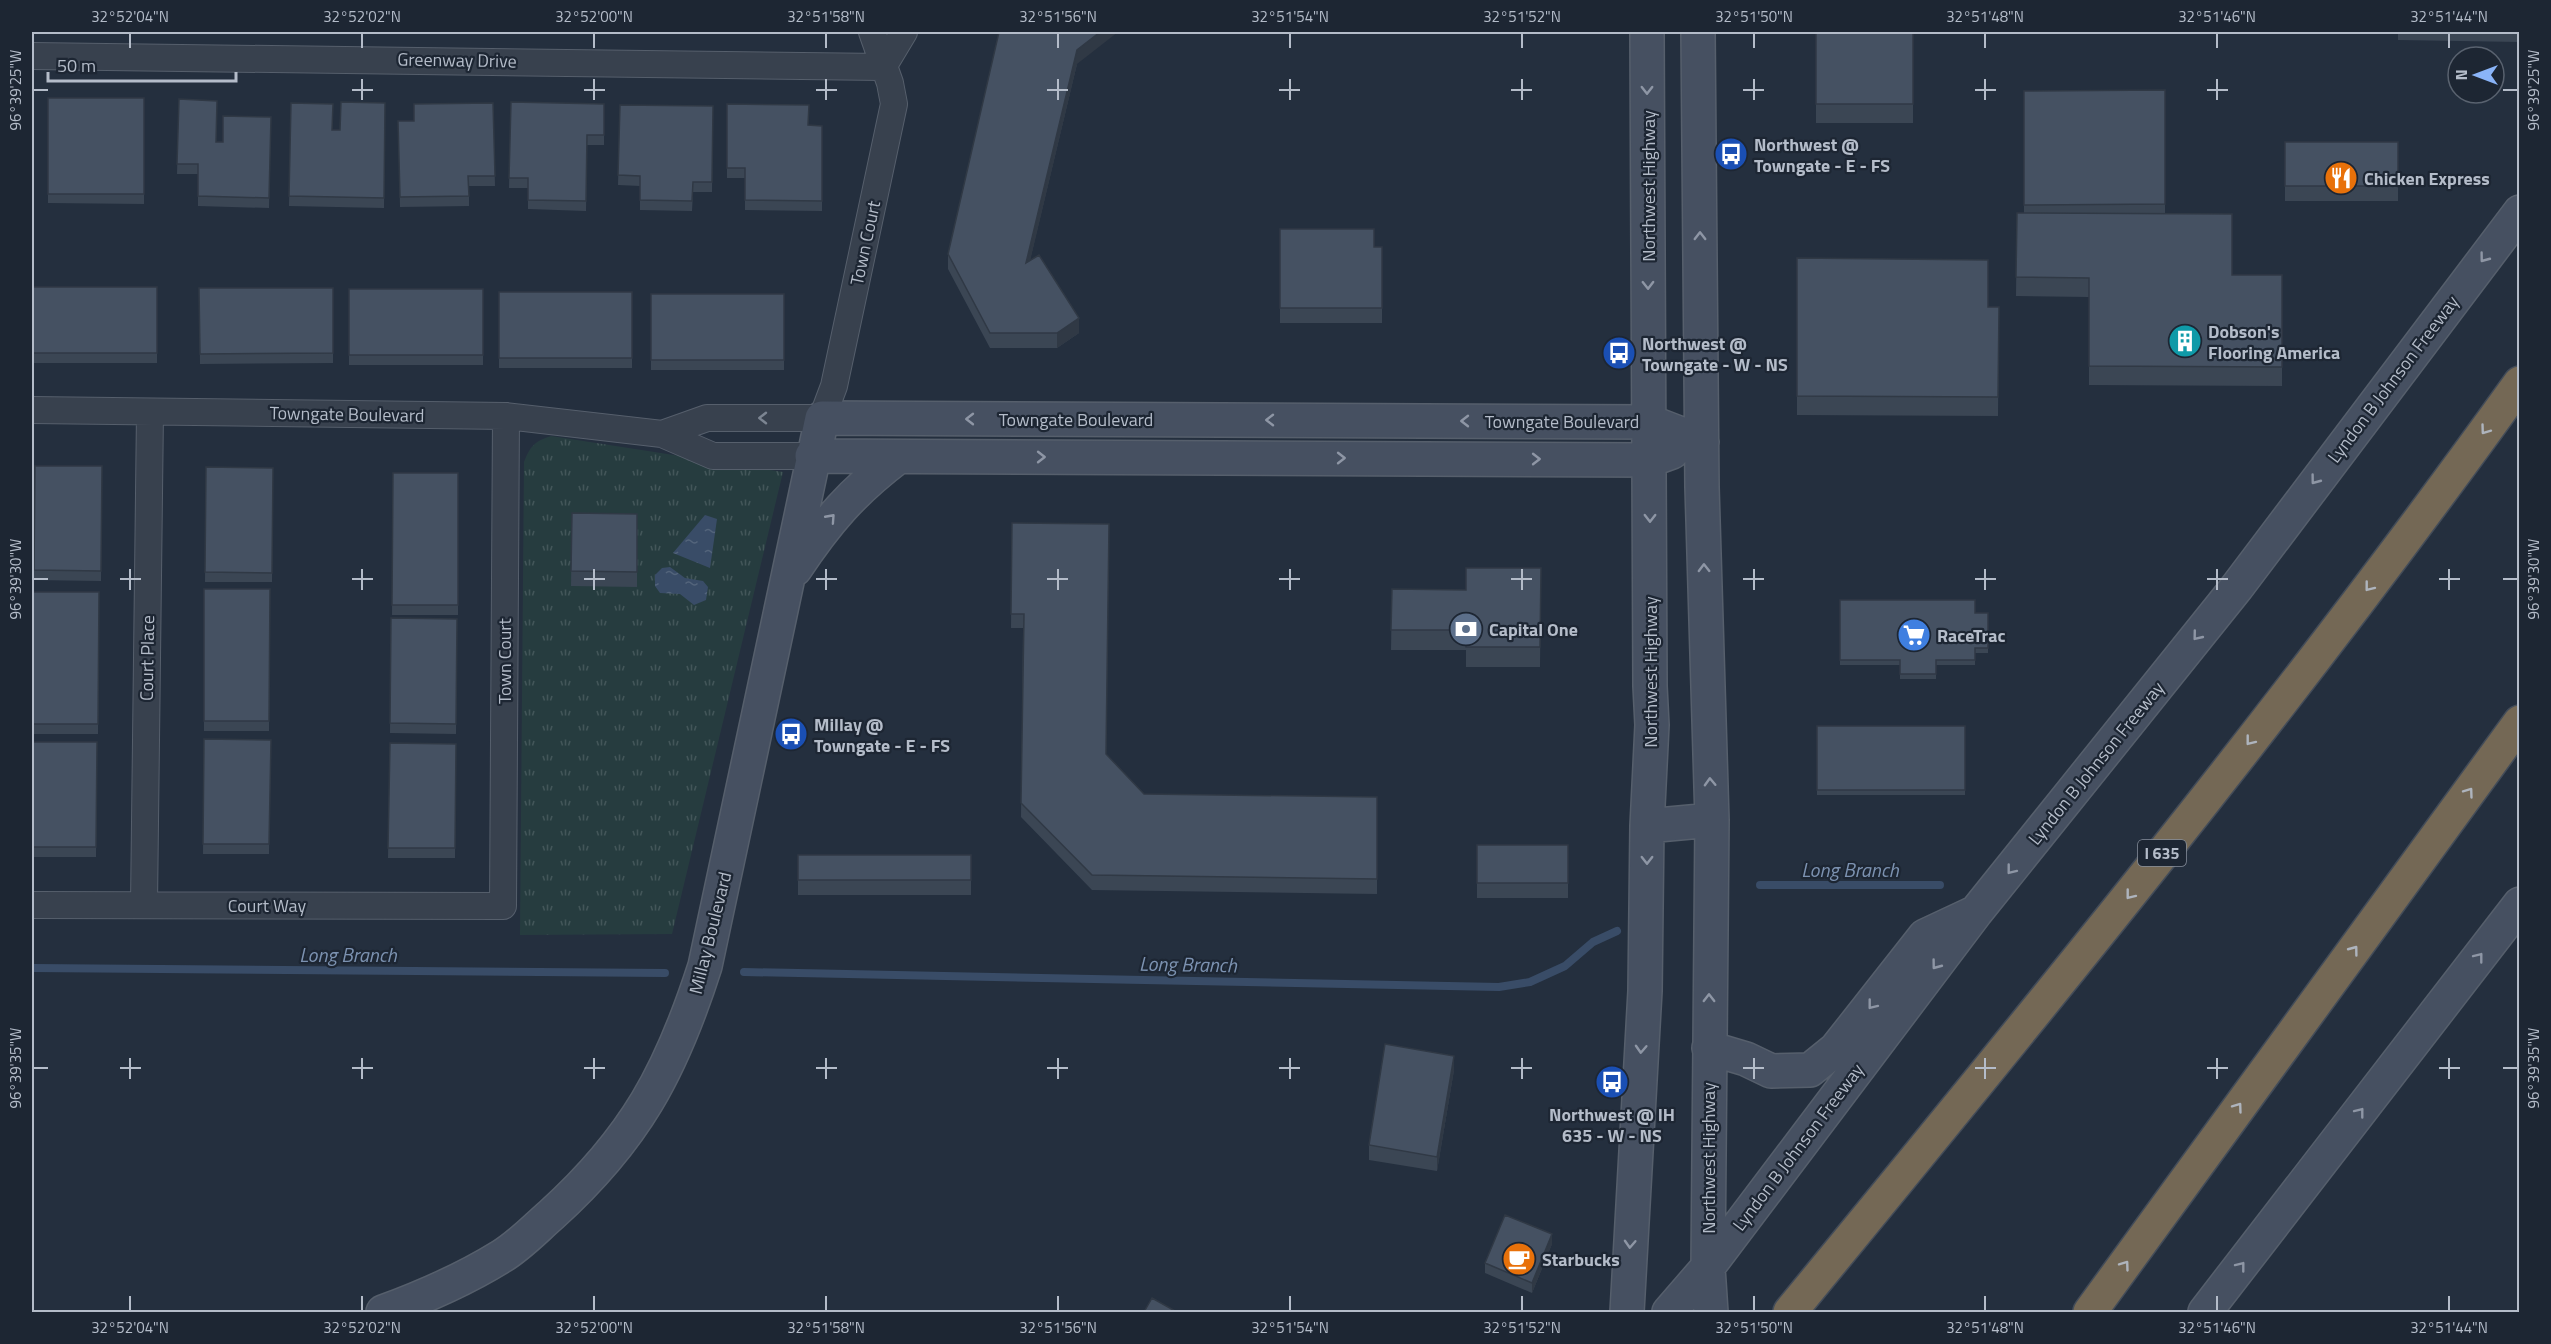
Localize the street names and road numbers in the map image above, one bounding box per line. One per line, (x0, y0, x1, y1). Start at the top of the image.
street label: Greenway Drive (397, 45, 517, 75)
street label: Northwest Highway (1635, 110, 1662, 262)
street label: Town Court (843, 198, 887, 288)
street label: Lyndon B Johnson Freeway (2321, 289, 2465, 468)
street label: Towngate Boulevard (269, 399, 425, 429)
street label: Towngate Boulevard (999, 406, 1153, 433)
street label: Towngate Boulevard (1485, 408, 1639, 435)
street label: Northwest Highway (1637, 596, 1664, 748)
street label: Court Place (133, 615, 161, 701)
street label: Town Court (491, 617, 518, 704)
street label: Lyndon B Johnson Freeway (2021, 675, 2171, 851)
road number: I 635 (2138, 840, 2186, 866)
street label: Millay Boulevard (682, 869, 738, 997)
street label: Court Way (228, 892, 307, 919)
street label: Lyndon B Johnson Freeway (1726, 1057, 1870, 1236)
street label: Northwest Highway (1695, 1082, 1722, 1234)

